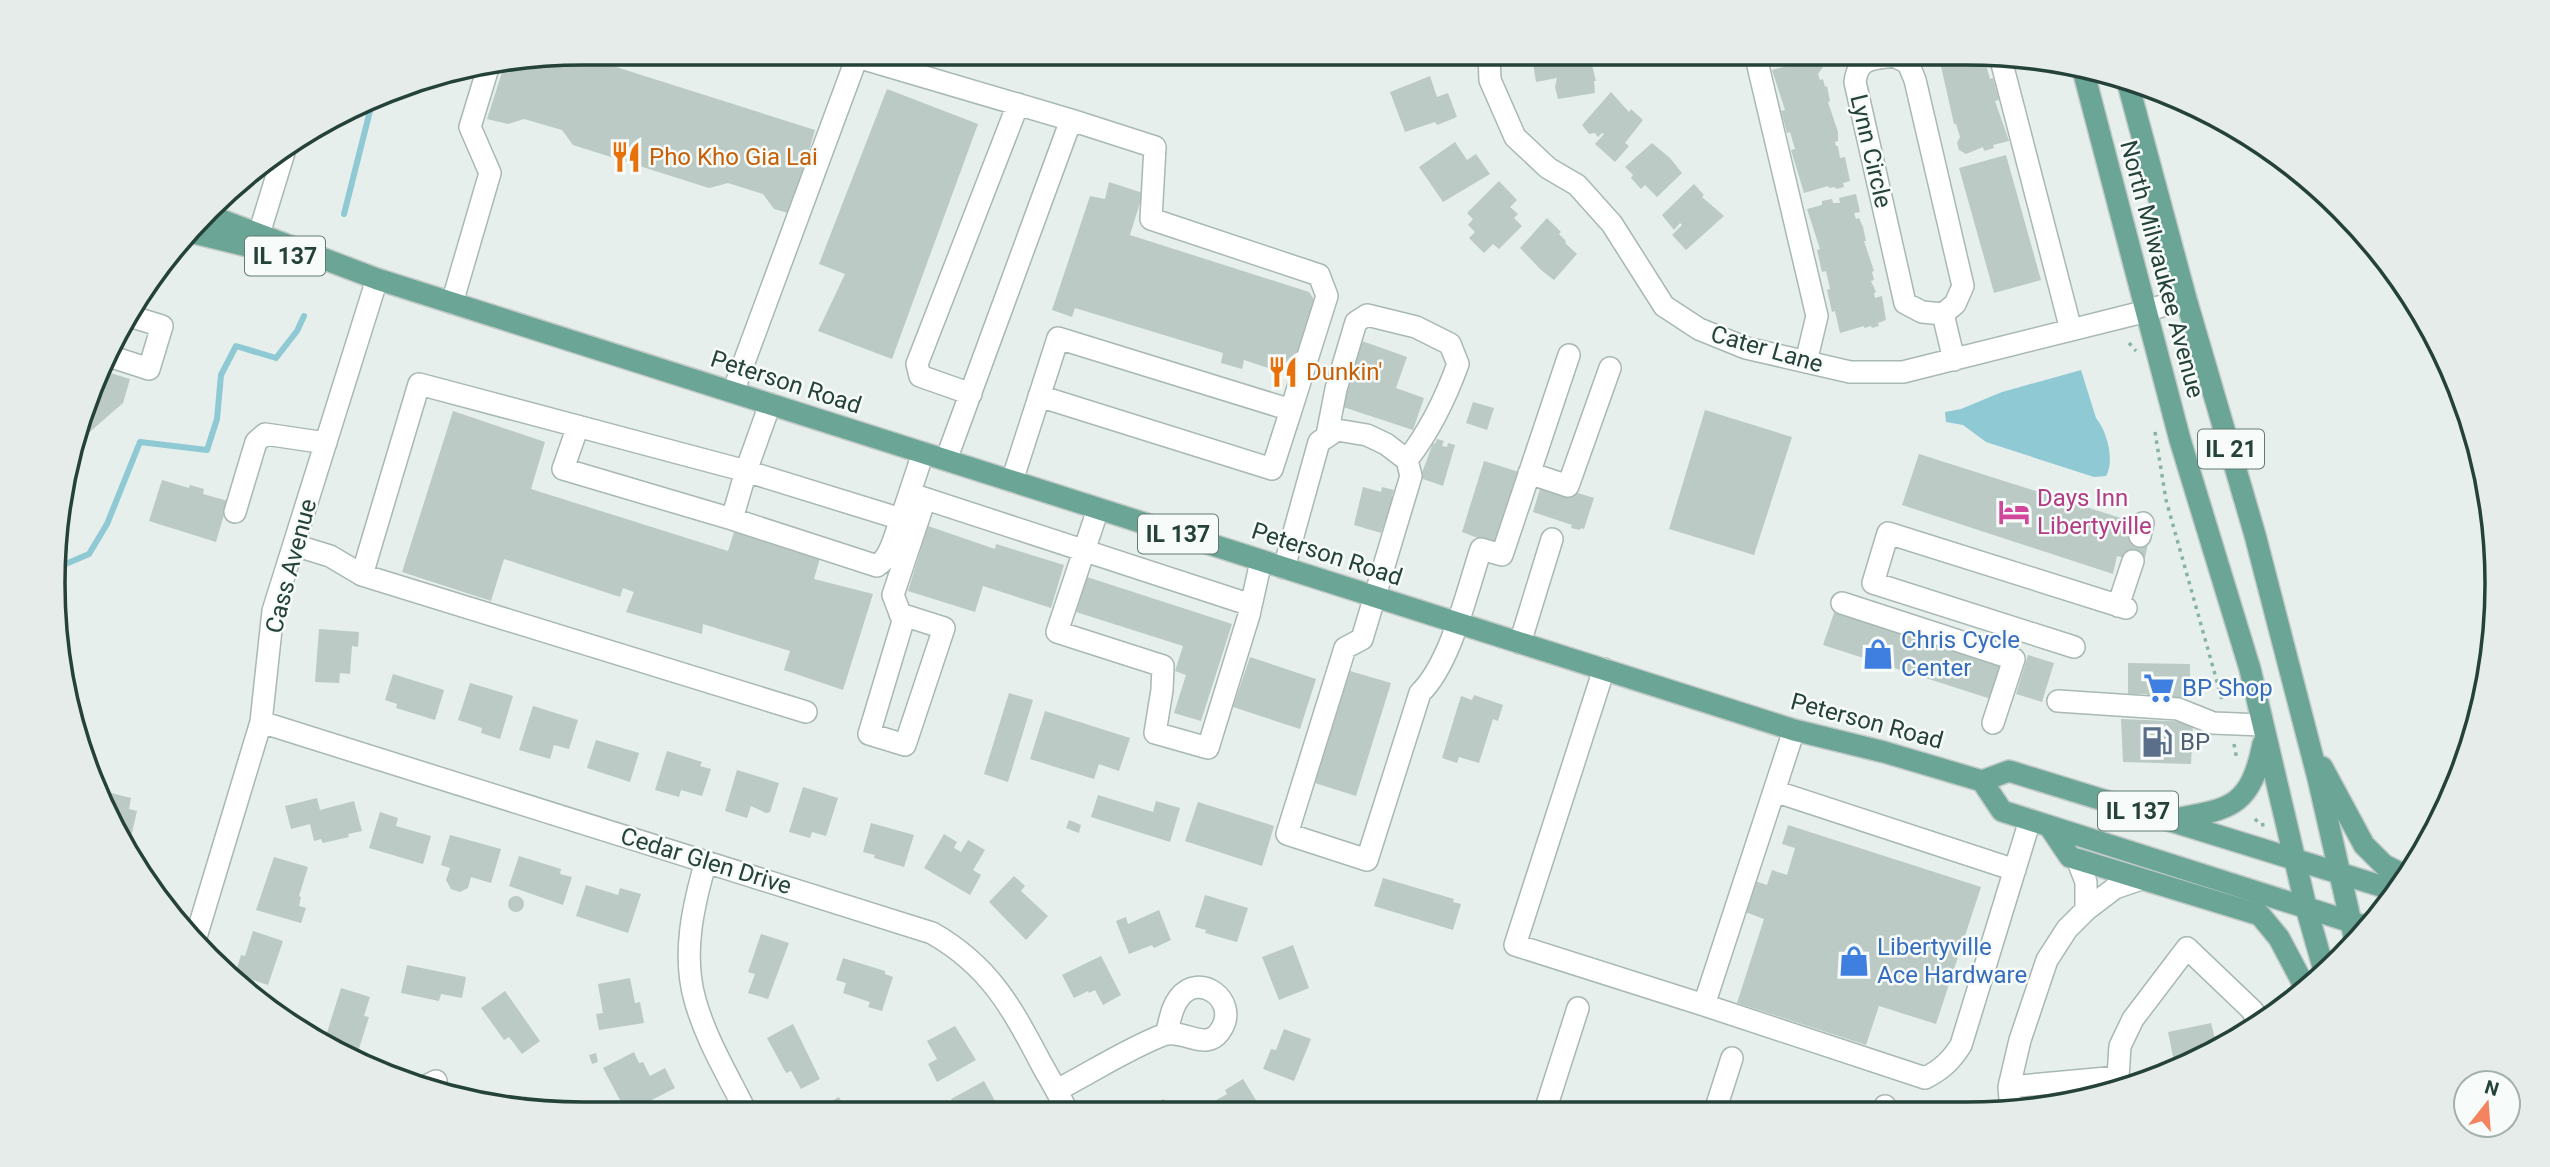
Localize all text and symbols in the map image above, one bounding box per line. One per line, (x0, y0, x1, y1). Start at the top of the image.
street label: Lynn Circle (1844, 91, 1898, 211)
street label: North Milwaukee Avenue (2114, 137, 2210, 401)
restaurant icon: Pho Kho Gia Lai (609, 140, 643, 174)
place label: Pho Kho Gia Lai (649, 143, 818, 171)
road number: IL 137 (245, 236, 325, 276)
street label: Cater Lane (1708, 320, 1826, 378)
street label: Peterson Road (707, 344, 865, 420)
restaurant icon: Dunkin' (1266, 355, 1300, 389)
place label: Dunkin' (1306, 358, 1382, 386)
road number: IL 21 (2198, 430, 2264, 468)
place label: Days Inn Libertyville (2037, 484, 2152, 540)
hotel icon: Days Inn Libertyville (1997, 495, 2031, 529)
street label: Cass Avenue (260, 496, 322, 636)
road number: IL 137 (1138, 514, 1218, 554)
street label: Peterson Road (1248, 516, 1406, 592)
place label: Chris Cycle Center (1901, 626, 2020, 682)
shop icon: Chris Cycle Center (1861, 637, 1895, 671)
supermarket icon: BP Shop (2142, 671, 2176, 705)
place label: BP Shop (2182, 674, 2273, 702)
street label: Peterson Road (1788, 687, 1946, 755)
fuel station icon: BP (2140, 725, 2174, 759)
place label: BP (2180, 728, 2210, 756)
road number: IL 137 (2098, 792, 2178, 831)
street label: Cedar Glen Drive (617, 822, 795, 900)
place label: Libertyville Ace Hardware (1877, 933, 2027, 989)
shop icon: Libertyville Ace Hardware (1837, 944, 1871, 978)
north arrow (2452, 1069, 2522, 1139)
text: N (2482, 1075, 2502, 1101)

